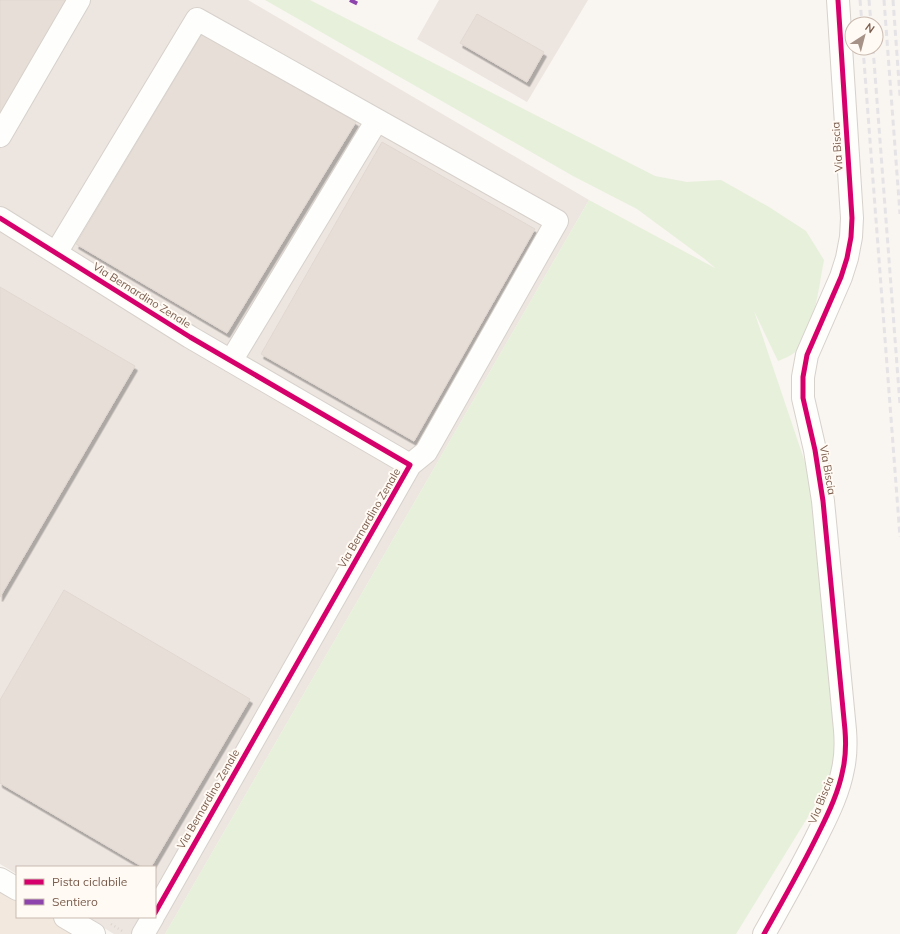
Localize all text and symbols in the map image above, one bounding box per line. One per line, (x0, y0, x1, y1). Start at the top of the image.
north arrow (844, 16, 884, 56)
text: N (862, 20, 877, 36)
street label: Via Biscia (828, 122, 846, 172)
street label: Via Bernardino Zenale (90, 259, 194, 331)
street label: Via Biscia (817, 444, 839, 496)
street label: Via Bernardino Zenale (335, 466, 403, 570)
street label: Via Bernardino Zenale (174, 747, 242, 851)
street label: Via Biscia (805, 774, 837, 826)
legend (16, 866, 156, 918)
text: Pista ciclabile (52, 874, 127, 889)
text: Sentiero (52, 894, 98, 909)

